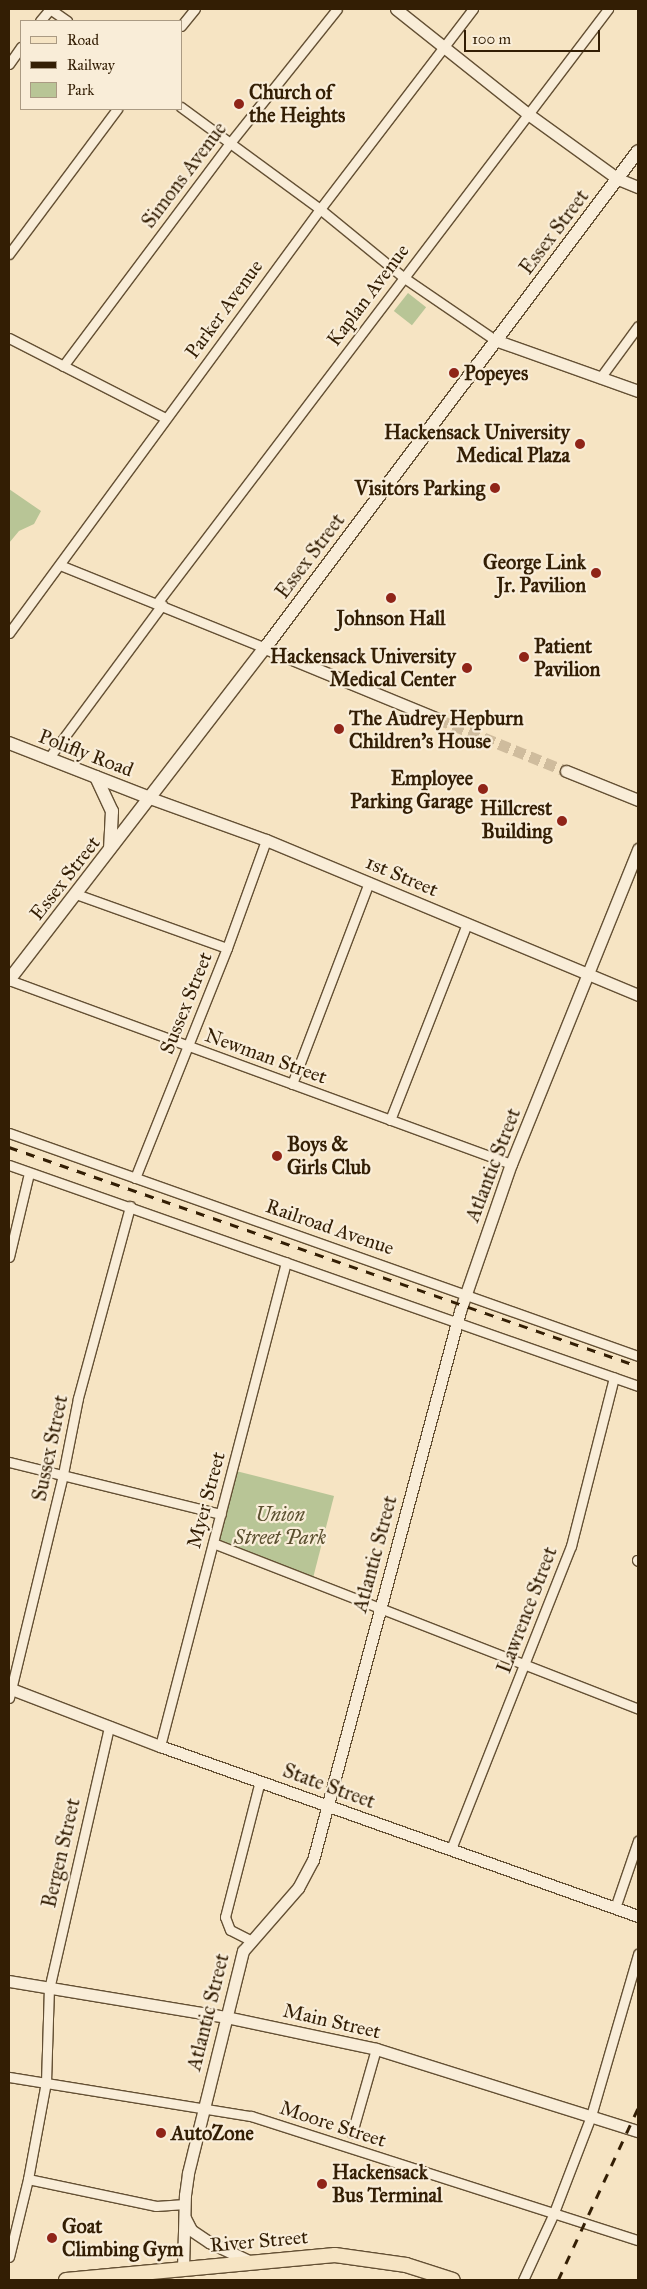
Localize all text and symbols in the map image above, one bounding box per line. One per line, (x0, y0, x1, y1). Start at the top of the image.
legend (20, 20, 182, 110)
scale bar (467, 20, 603, 52)
text: 100 m (472, 30, 511, 48)
text: Road (67, 31, 99, 49)
text: Railway (67, 56, 115, 74)
place label: Church of the Heights (249, 80, 345, 127)
text: Park (67, 81, 94, 99)
marker: Church of the Heights (233, 98, 245, 110)
street label: Simons Avenue (136, 117, 232, 233)
street label: Essex Street (514, 185, 594, 279)
street label: Kaplan Avenue (322, 239, 414, 351)
street label: Parker Avenue (180, 255, 268, 363)
place label: Popeyes (464, 361, 528, 385)
marker: Popeyes (448, 367, 460, 379)
place label: Hackensack University Medical Plaza (384, 420, 570, 467)
marker: Hackensack University Medical Plaza (574, 438, 586, 450)
place label: Visitors Parking (355, 476, 485, 500)
marker: Visitors Parking (489, 482, 501, 494)
street label: Essex Street (270, 509, 350, 603)
place label: George Link Jr. Pavilion (483, 550, 586, 597)
marker: George Link Jr. Pavilion (590, 567, 602, 579)
marker: Johnson Hall (385, 592, 397, 604)
place label: Johnson Hall (337, 606, 445, 630)
place label: Patient Pavilion (534, 634, 600, 681)
place label: Hackensack University Medical Center (270, 644, 456, 691)
marker: Patient Pavilion (518, 651, 530, 663)
marker: Hackensack University Medical Center (460, 661, 474, 675)
place label: The Audrey Hepburn Children's House (349, 706, 524, 753)
marker: The Audrey Hepburn Children's House (333, 723, 345, 735)
street label: Polifly Road (35, 724, 137, 782)
place label: Employee Parking Garage (350, 766, 473, 813)
marker: Employee Parking Garage (477, 783, 489, 795)
place label: Hillcrest Building (480, 797, 552, 844)
marker: Hillcrest Building (556, 815, 568, 827)
street label: Essex Street (25, 831, 105, 925)
street label: 1st Street (362, 850, 442, 902)
street label: Sussex Street (155, 948, 217, 1058)
street label: Newman Street (202, 1023, 330, 1089)
street label: Atlantic Street (460, 1105, 526, 1225)
place label: Boys & Girls Club (287, 1132, 371, 1179)
marker: Boys & Girls Club (271, 1150, 283, 1162)
street label: Railroad Avenue (263, 1194, 397, 1260)
street label: Sussex Street (27, 1393, 73, 1503)
street label: Myer Street (182, 1449, 230, 1551)
street label: Atlantic Street (348, 1493, 402, 1615)
park label: Union Street Park (234, 1502, 326, 1549)
street label: Lawrence Street (492, 1543, 562, 1677)
street label: State Street (280, 1758, 378, 1814)
street label: Bergen Street (37, 1796, 85, 1910)
street label: Atlantic Street (182, 1951, 234, 2073)
street label: Main Street (281, 1998, 383, 2044)
street label: Moore Street (277, 2096, 389, 2152)
place label: AutoZone (171, 2121, 254, 2145)
marker: AutoZone (155, 2127, 167, 2139)
place label: Hackensack Bus Terminal (332, 2160, 442, 2207)
marker: Hackensack Bus Terminal (316, 2178, 328, 2190)
place label: Goat Climbing Gym (62, 2214, 184, 2261)
street label: River Street (209, 2225, 309, 2257)
marker: Goat Climbing Gym (46, 2232, 58, 2244)

